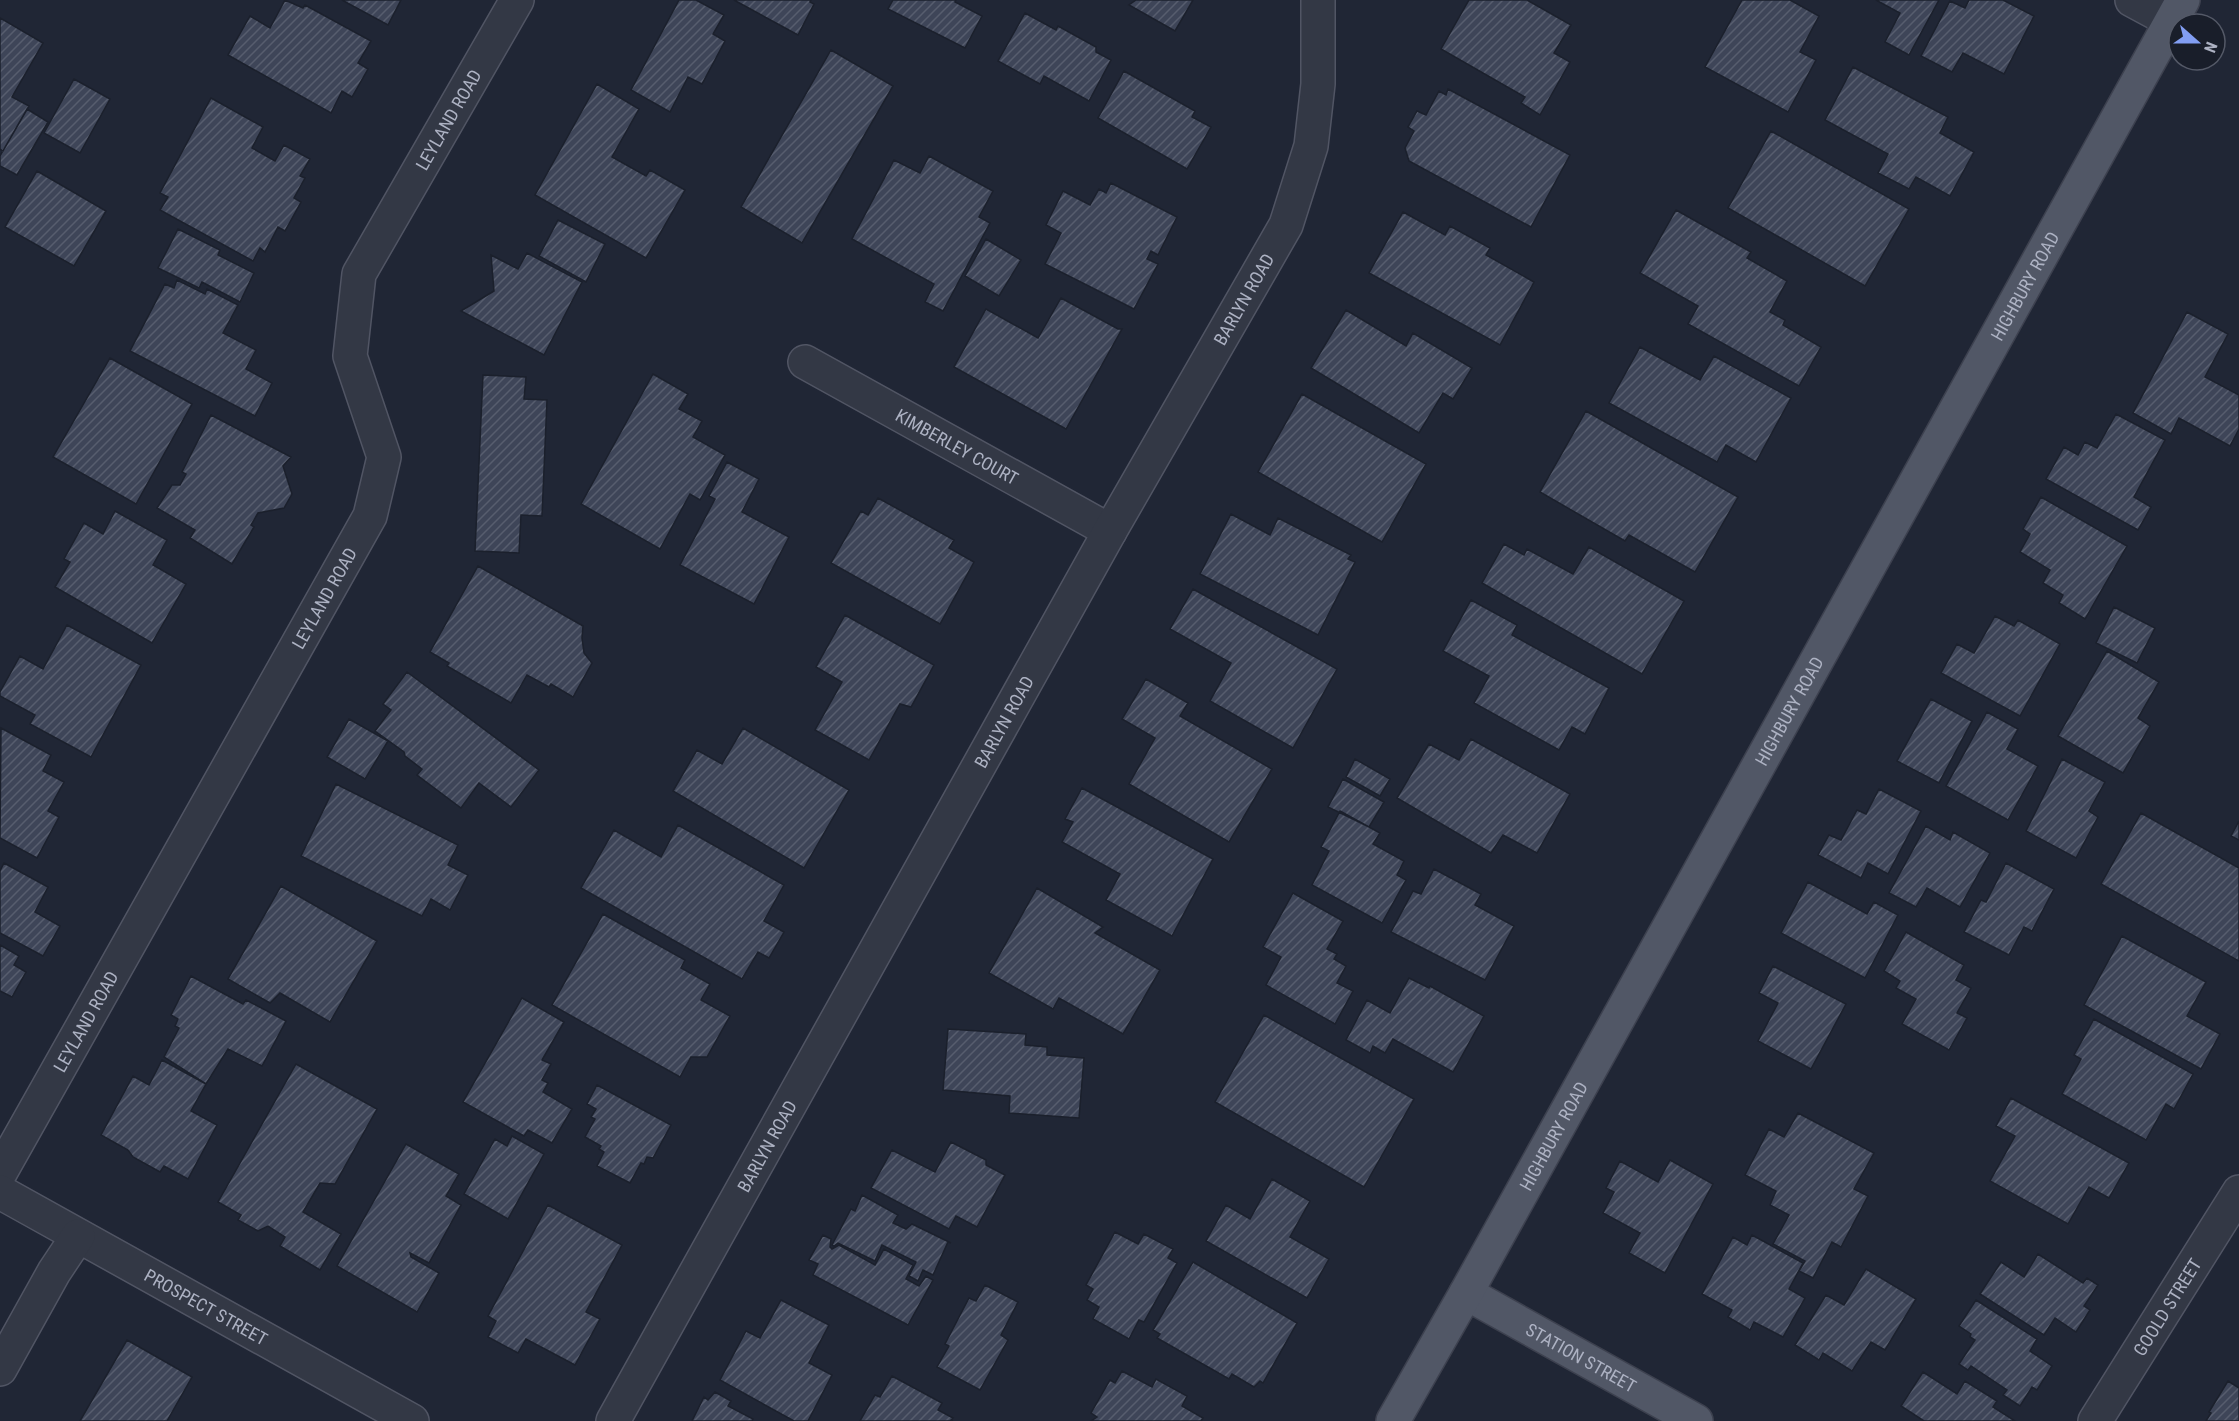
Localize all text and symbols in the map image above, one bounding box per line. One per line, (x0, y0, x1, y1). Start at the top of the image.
north arrow (2167, 12, 2227, 72)
text: N (2200, 39, 2221, 55)
street label: LEYLAND ROAD (411, 66, 485, 174)
street label: HIGHBURY ROAD (1986, 228, 2063, 344)
street label: BARLYN ROAD (1209, 250, 1278, 348)
street label: KIMBERLEY COURT (892, 404, 1022, 489)
street label: LEYLAND ROAD (287, 544, 361, 652)
street label: HIGHBURY ROAD (1750, 653, 1827, 769)
street label: BARLYN ROAD (970, 672, 1038, 771)
street label: LEYLAND ROAD (49, 967, 122, 1076)
street label: HIGHBURY ROAD (1515, 1078, 1592, 1194)
street label: BARLYN ROAD (733, 1096, 801, 1196)
street label: GOOLD STREET (2128, 1254, 2205, 1359)
street label: PROSPECT STREET (141, 1264, 271, 1349)
street label: STATION STREET (1522, 1318, 1640, 1396)

